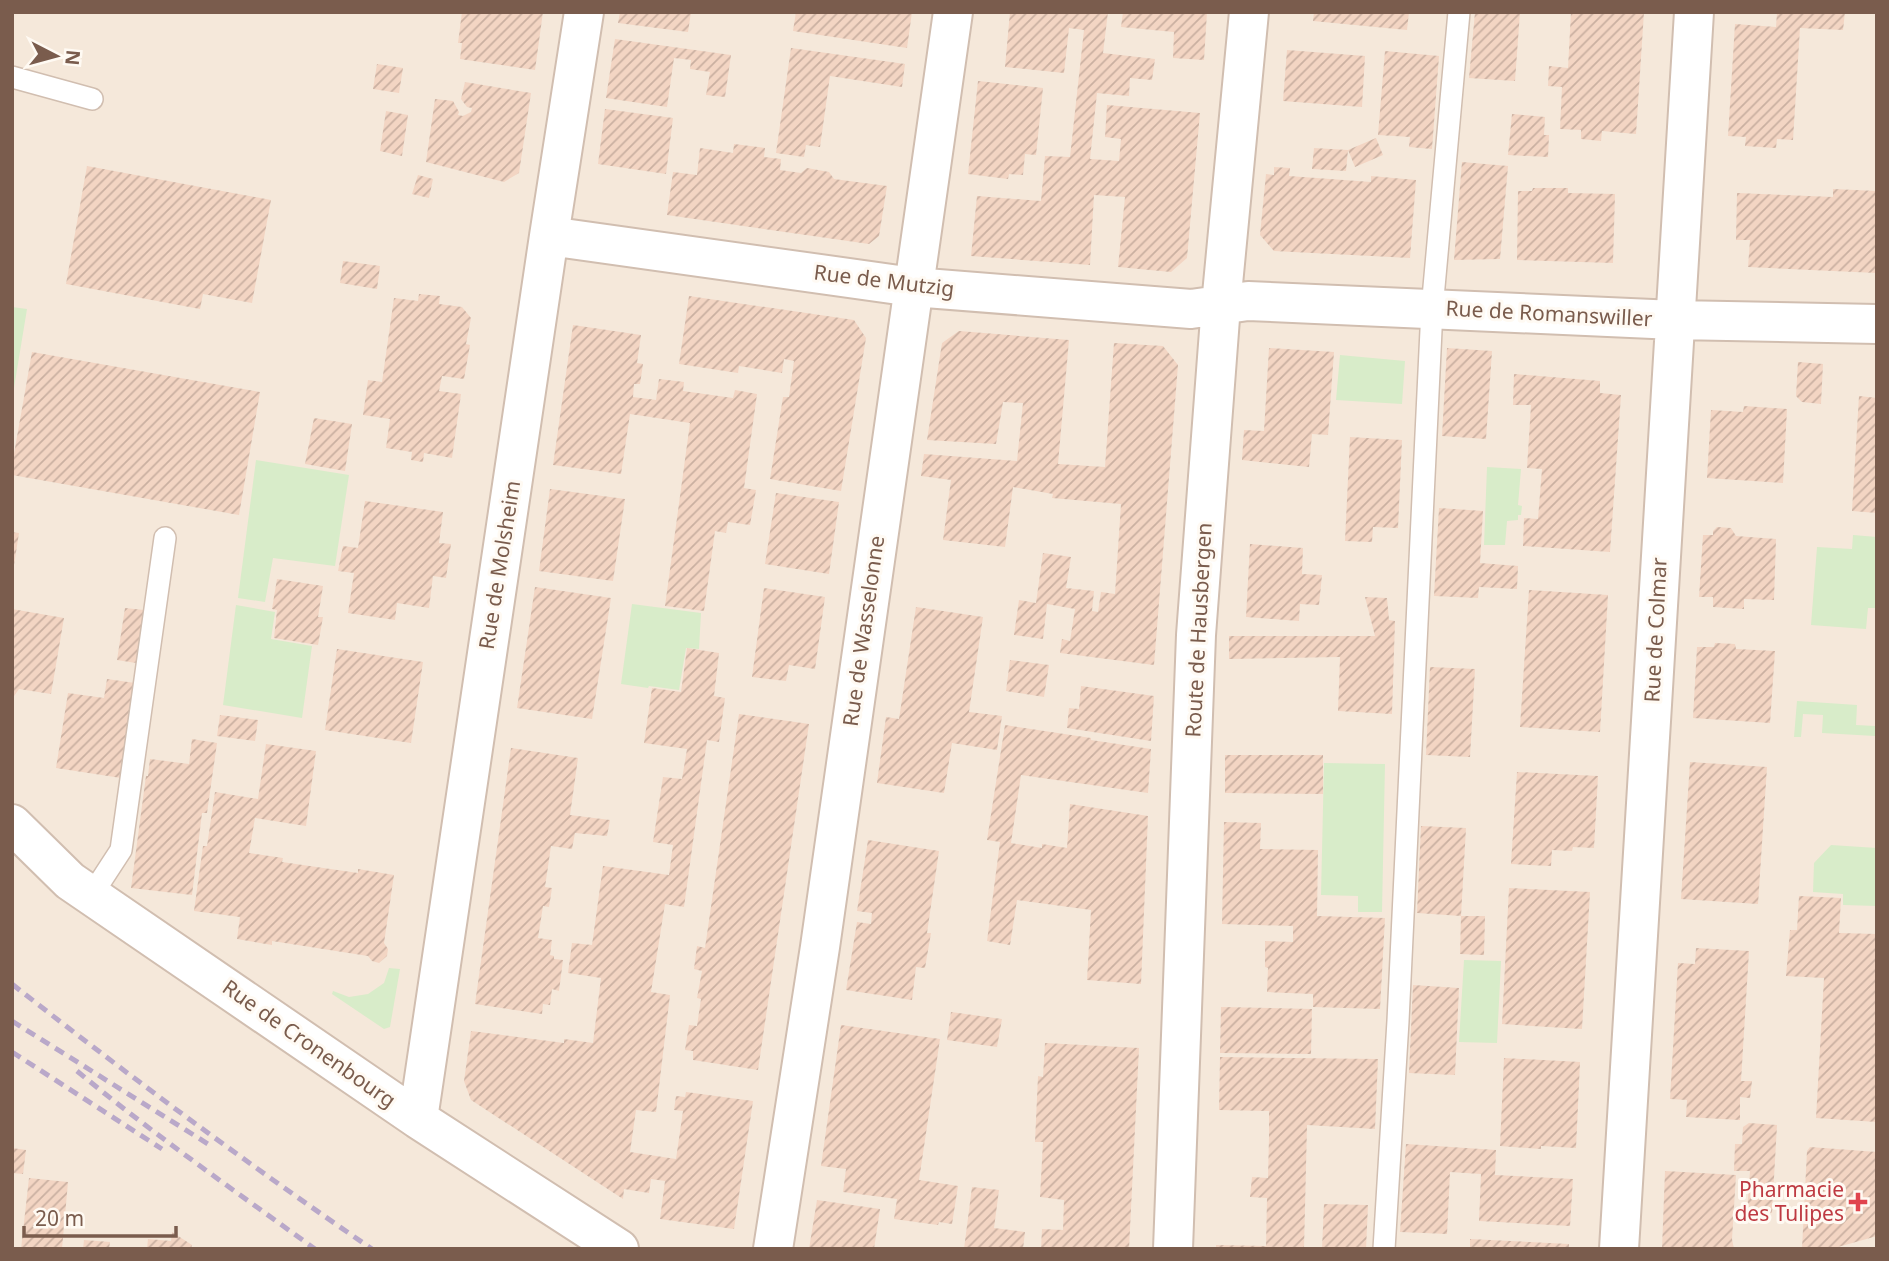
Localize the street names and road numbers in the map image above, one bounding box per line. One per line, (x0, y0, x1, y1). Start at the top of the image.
street label: Rue de Mutzig (812, 257, 956, 303)
street label: Rue de Romanswiller (1445, 294, 1653, 332)
street label: Rue de Molsheim (472, 478, 526, 651)
street label: Route de Hausbergen (1178, 522, 1218, 738)
street label: Rue de Wasselonne (836, 534, 890, 728)
street label: Rue de Colmar (1637, 556, 1673, 703)
street label: Rue de Cronenbourg (217, 973, 402, 1114)

